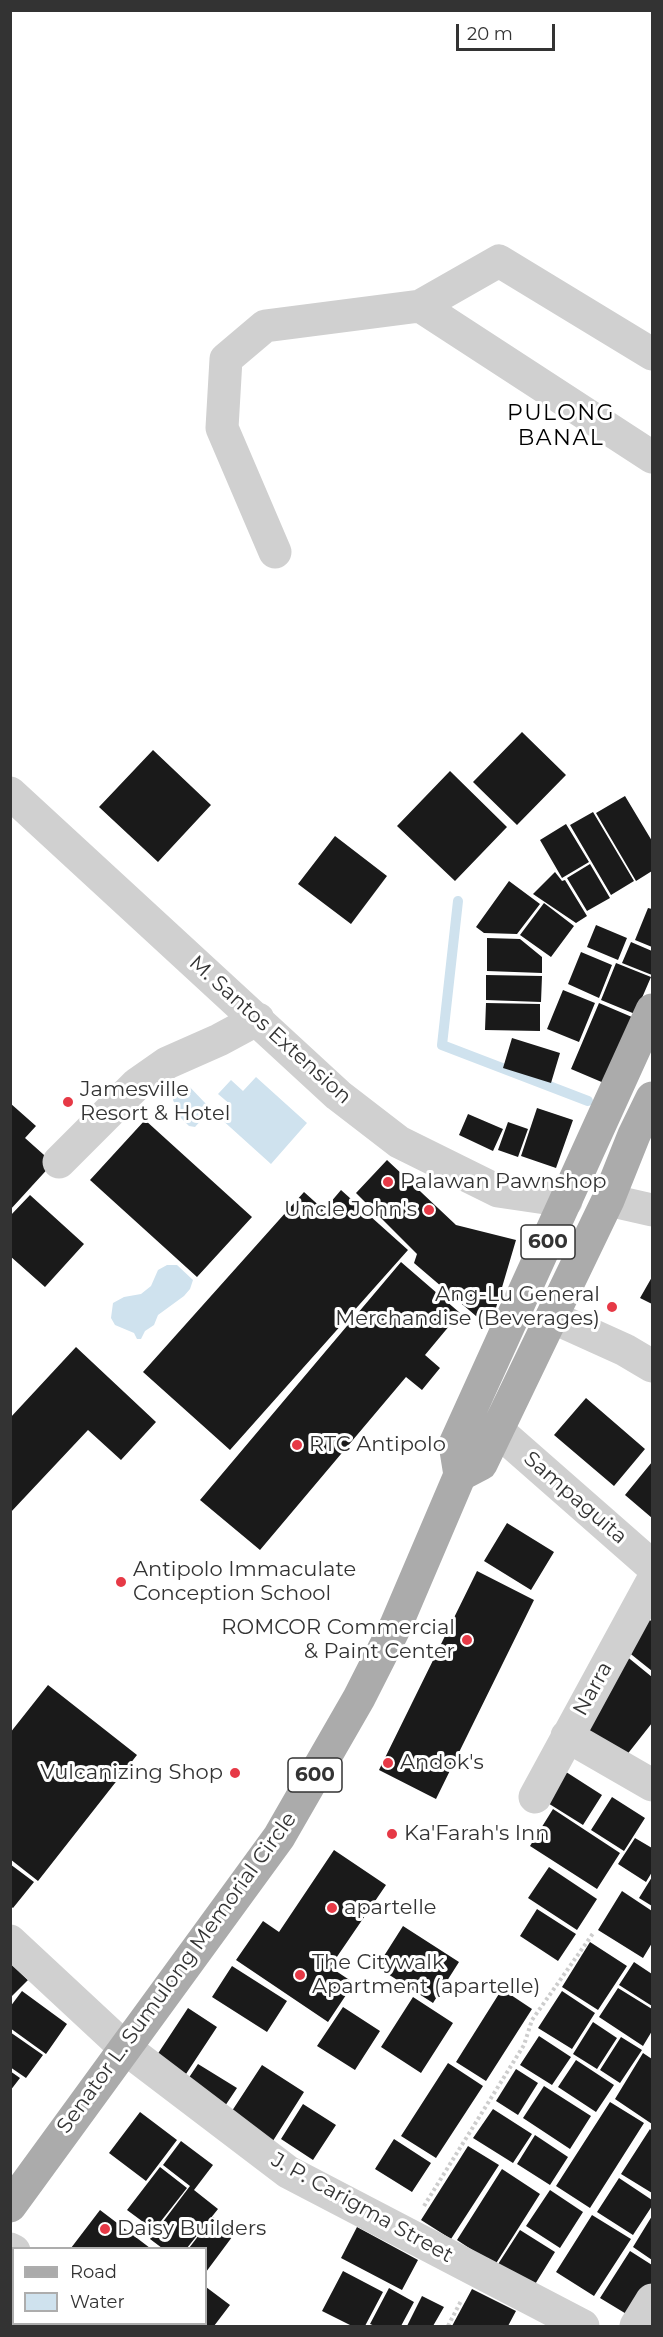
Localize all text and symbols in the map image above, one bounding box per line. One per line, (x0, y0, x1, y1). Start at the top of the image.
scale bar (459, 12, 558, 50)
text: 20 m (467, 23, 513, 45)
district label: PULONG BANAL (507, 401, 615, 452)
street label: M. Santos Extension (184, 950, 356, 1110)
place label: Jamesville Resort & Hotel (80, 1077, 230, 1127)
marker: Jamesville Resort & Hotel (61, 1095, 75, 1109)
place label: Palawan Pawnshop (400, 1169, 607, 1195)
marker: Palawan Pawnshop (381, 1175, 395, 1189)
place label: Uncle John's (284, 1197, 417, 1223)
marker: Uncle John's (422, 1203, 436, 1217)
road number: 600 (521, 1225, 575, 1259)
place label: Ang-Lu General Merchandise (Beverages) (335, 1282, 600, 1332)
marker: Ang-Lu General Merchandise (Beverages) (605, 1300, 619, 1314)
place label: RTC Antipolo (309, 1432, 446, 1458)
marker: RTC Antipolo (290, 1438, 304, 1452)
street label: Sampaguita (518, 1446, 632, 1550)
place label: Antipolo Immaculate Conception School (133, 1557, 356, 1607)
marker: Antipolo Immaculate Conception School (114, 1575, 128, 1589)
place label: ROMCOR Commercial & Paint Center (221, 1615, 455, 1665)
marker: ROMCOR Commercial & Paint Center (460, 1633, 474, 1647)
street label: Narra (568, 1658, 618, 1720)
place label: Andok's (400, 1750, 484, 1776)
marker: Andok's (381, 1756, 395, 1770)
road number: 600 (288, 1758, 342, 1792)
place label: Vulcanizing Shop (40, 1760, 223, 1786)
marker: Vulcanizing Shop (228, 1766, 242, 1780)
street label: Senator L. Sumulong Memorial Circle (52, 1807, 302, 2139)
place label: Ka'Farah's Inn (404, 1821, 549, 1847)
marker: Ka'Farah's Inn (385, 1827, 399, 1841)
place label: apartelle (344, 1895, 436, 1921)
marker: apartelle (325, 1901, 339, 1915)
place label: The Citywalk Apartment (apartelle) (312, 1950, 540, 2000)
marker: The Citywalk Apartment (apartelle) (293, 1968, 307, 1982)
street label: J. P. Carigma Street (267, 2148, 457, 2268)
place label: Daisy Builders (117, 2216, 266, 2242)
marker: Daisy Builders (98, 2222, 112, 2236)
legend (12, 2247, 207, 2325)
text: Road (70, 2261, 117, 2283)
text: Water (70, 2291, 125, 2313)

